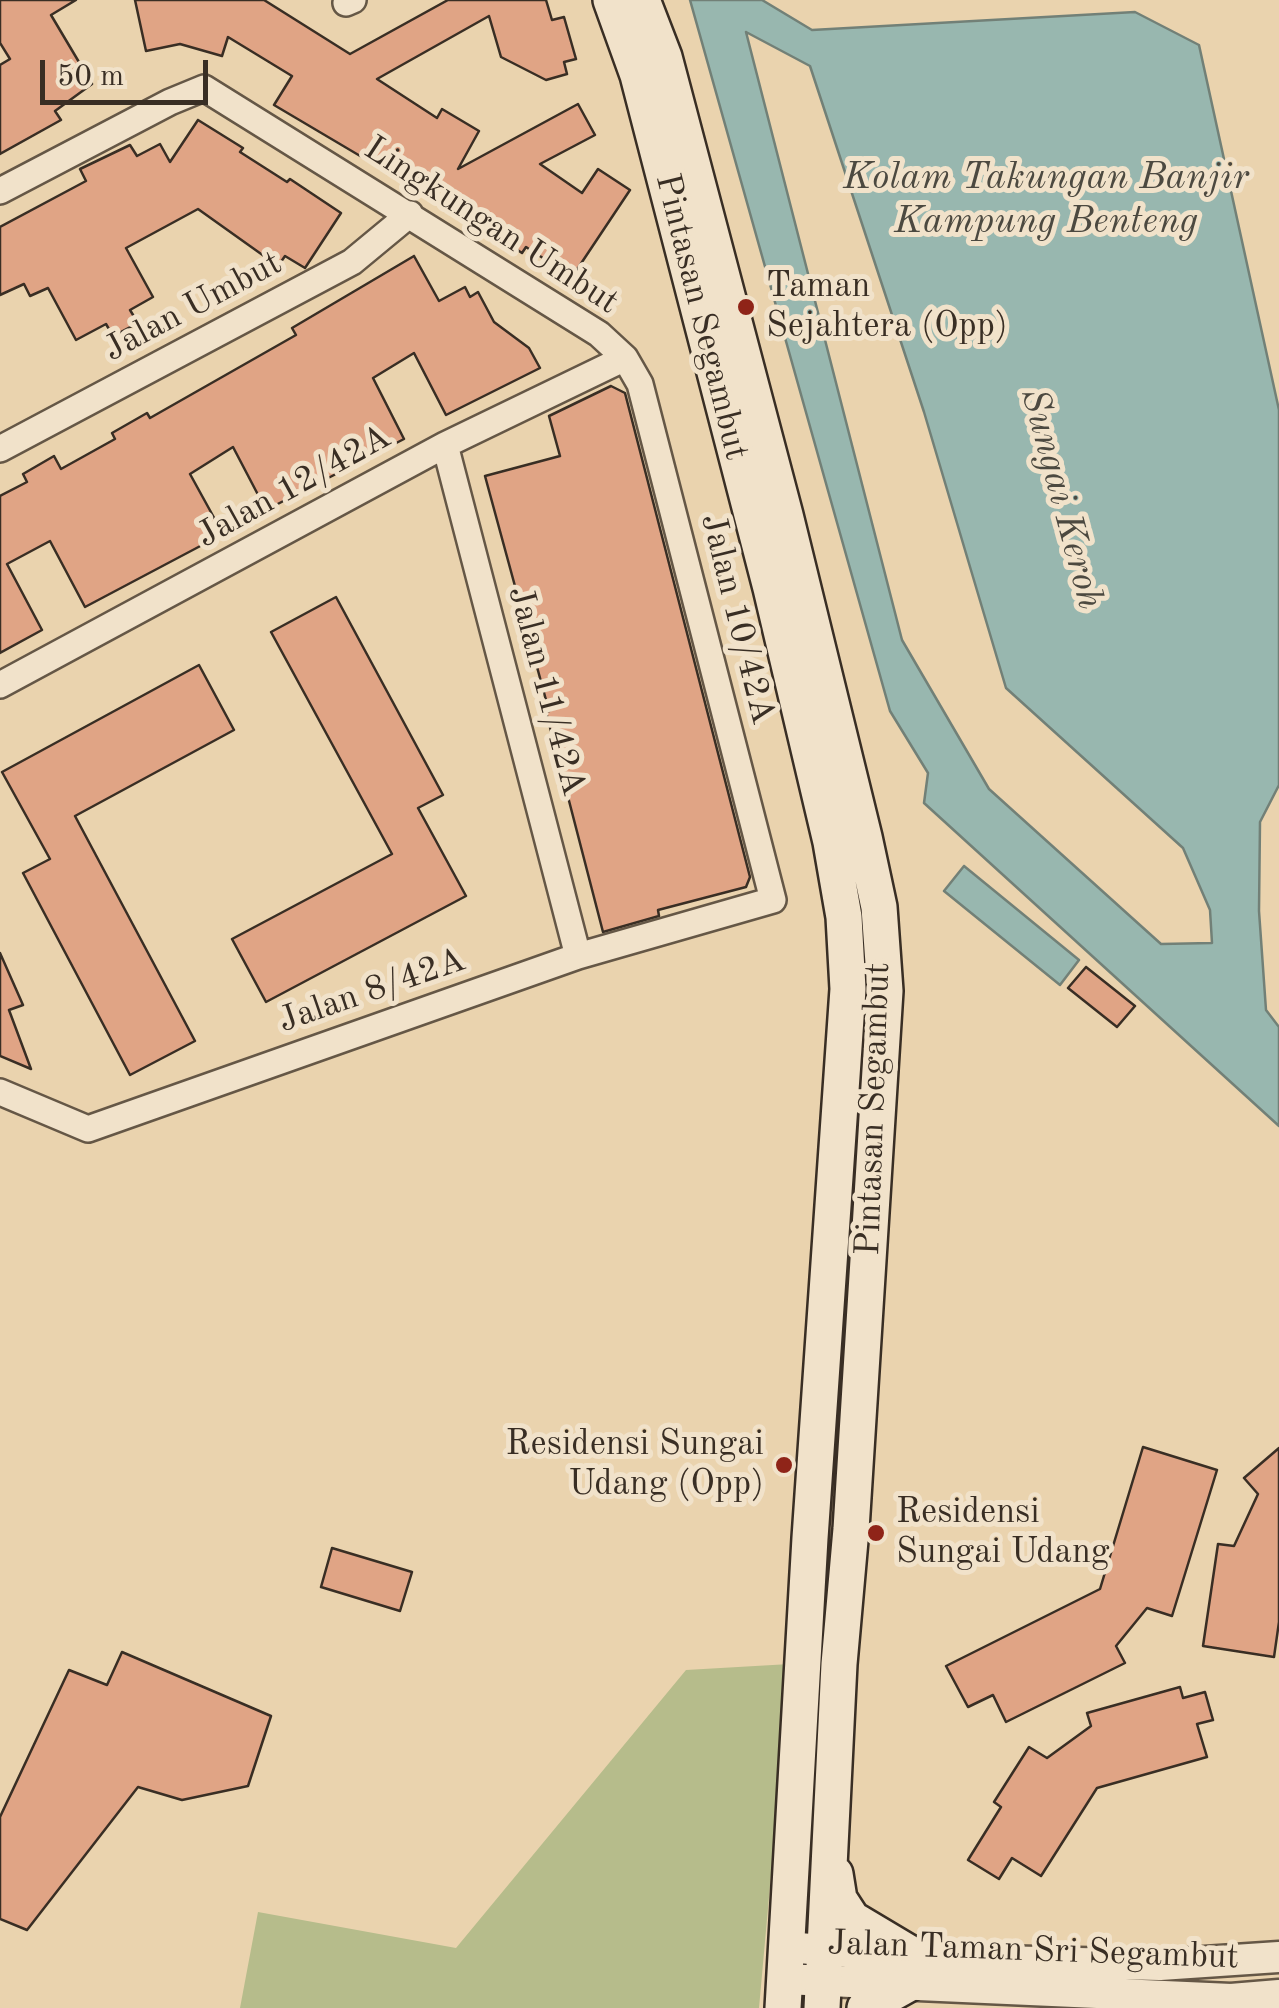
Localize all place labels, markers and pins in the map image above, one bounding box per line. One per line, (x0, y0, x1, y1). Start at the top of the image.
place label: Taman Sejahtera (Opp) (766, 266, 1008, 348)
marker: Taman Sejahtera (Opp) (735, 296, 757, 318)
place label: Residensi Sungai Udang (Opp) (506, 1424, 764, 1506)
marker: Residensi Sungai Udang (Opp) (773, 1454, 795, 1476)
place label: Residensi Sungai Udang (896, 1492, 1110, 1574)
marker: Residensi Sungai Udang (865, 1522, 887, 1544)

